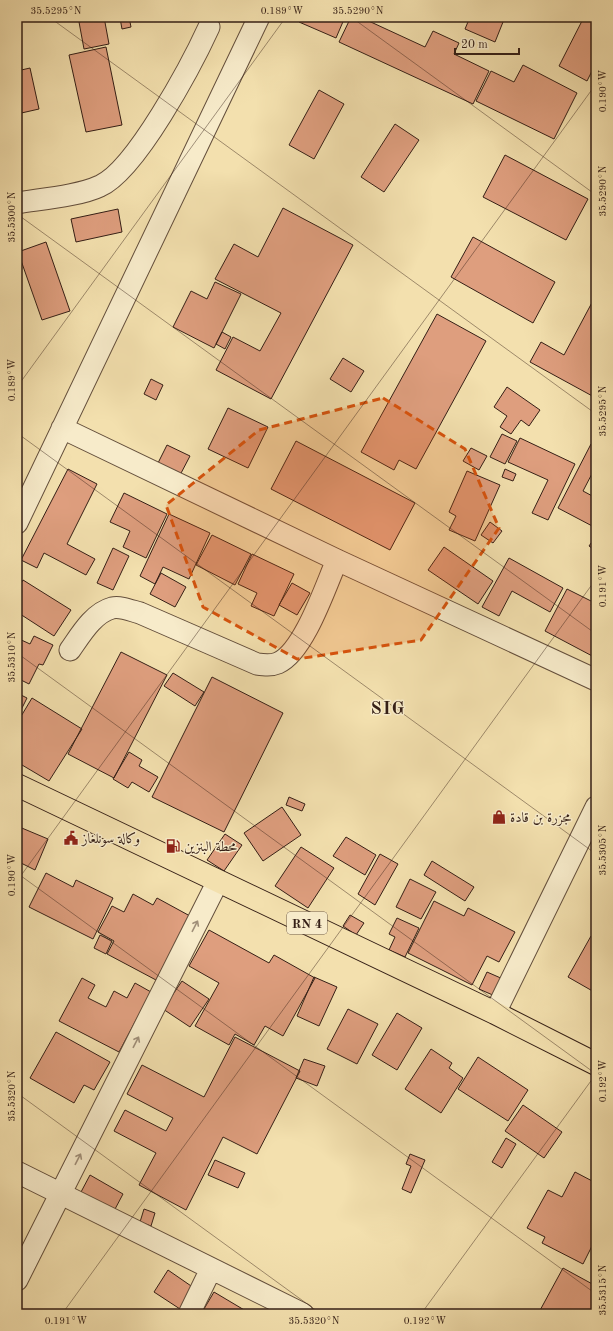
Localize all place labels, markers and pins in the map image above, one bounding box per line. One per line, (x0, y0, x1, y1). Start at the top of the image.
shop icon: مجزرة بن قادة (491, 809, 507, 825)
place label: مجزرة بن قادة (510, 811, 572, 826)
public building icon: وكالة سونلغاز (63, 830, 79, 846)
place label: وكالة سونلغاز (80, 831, 140, 847)
fuel station icon: محطة البنزين (165, 838, 181, 854)
place label: محطة البنزين (184, 840, 238, 855)

